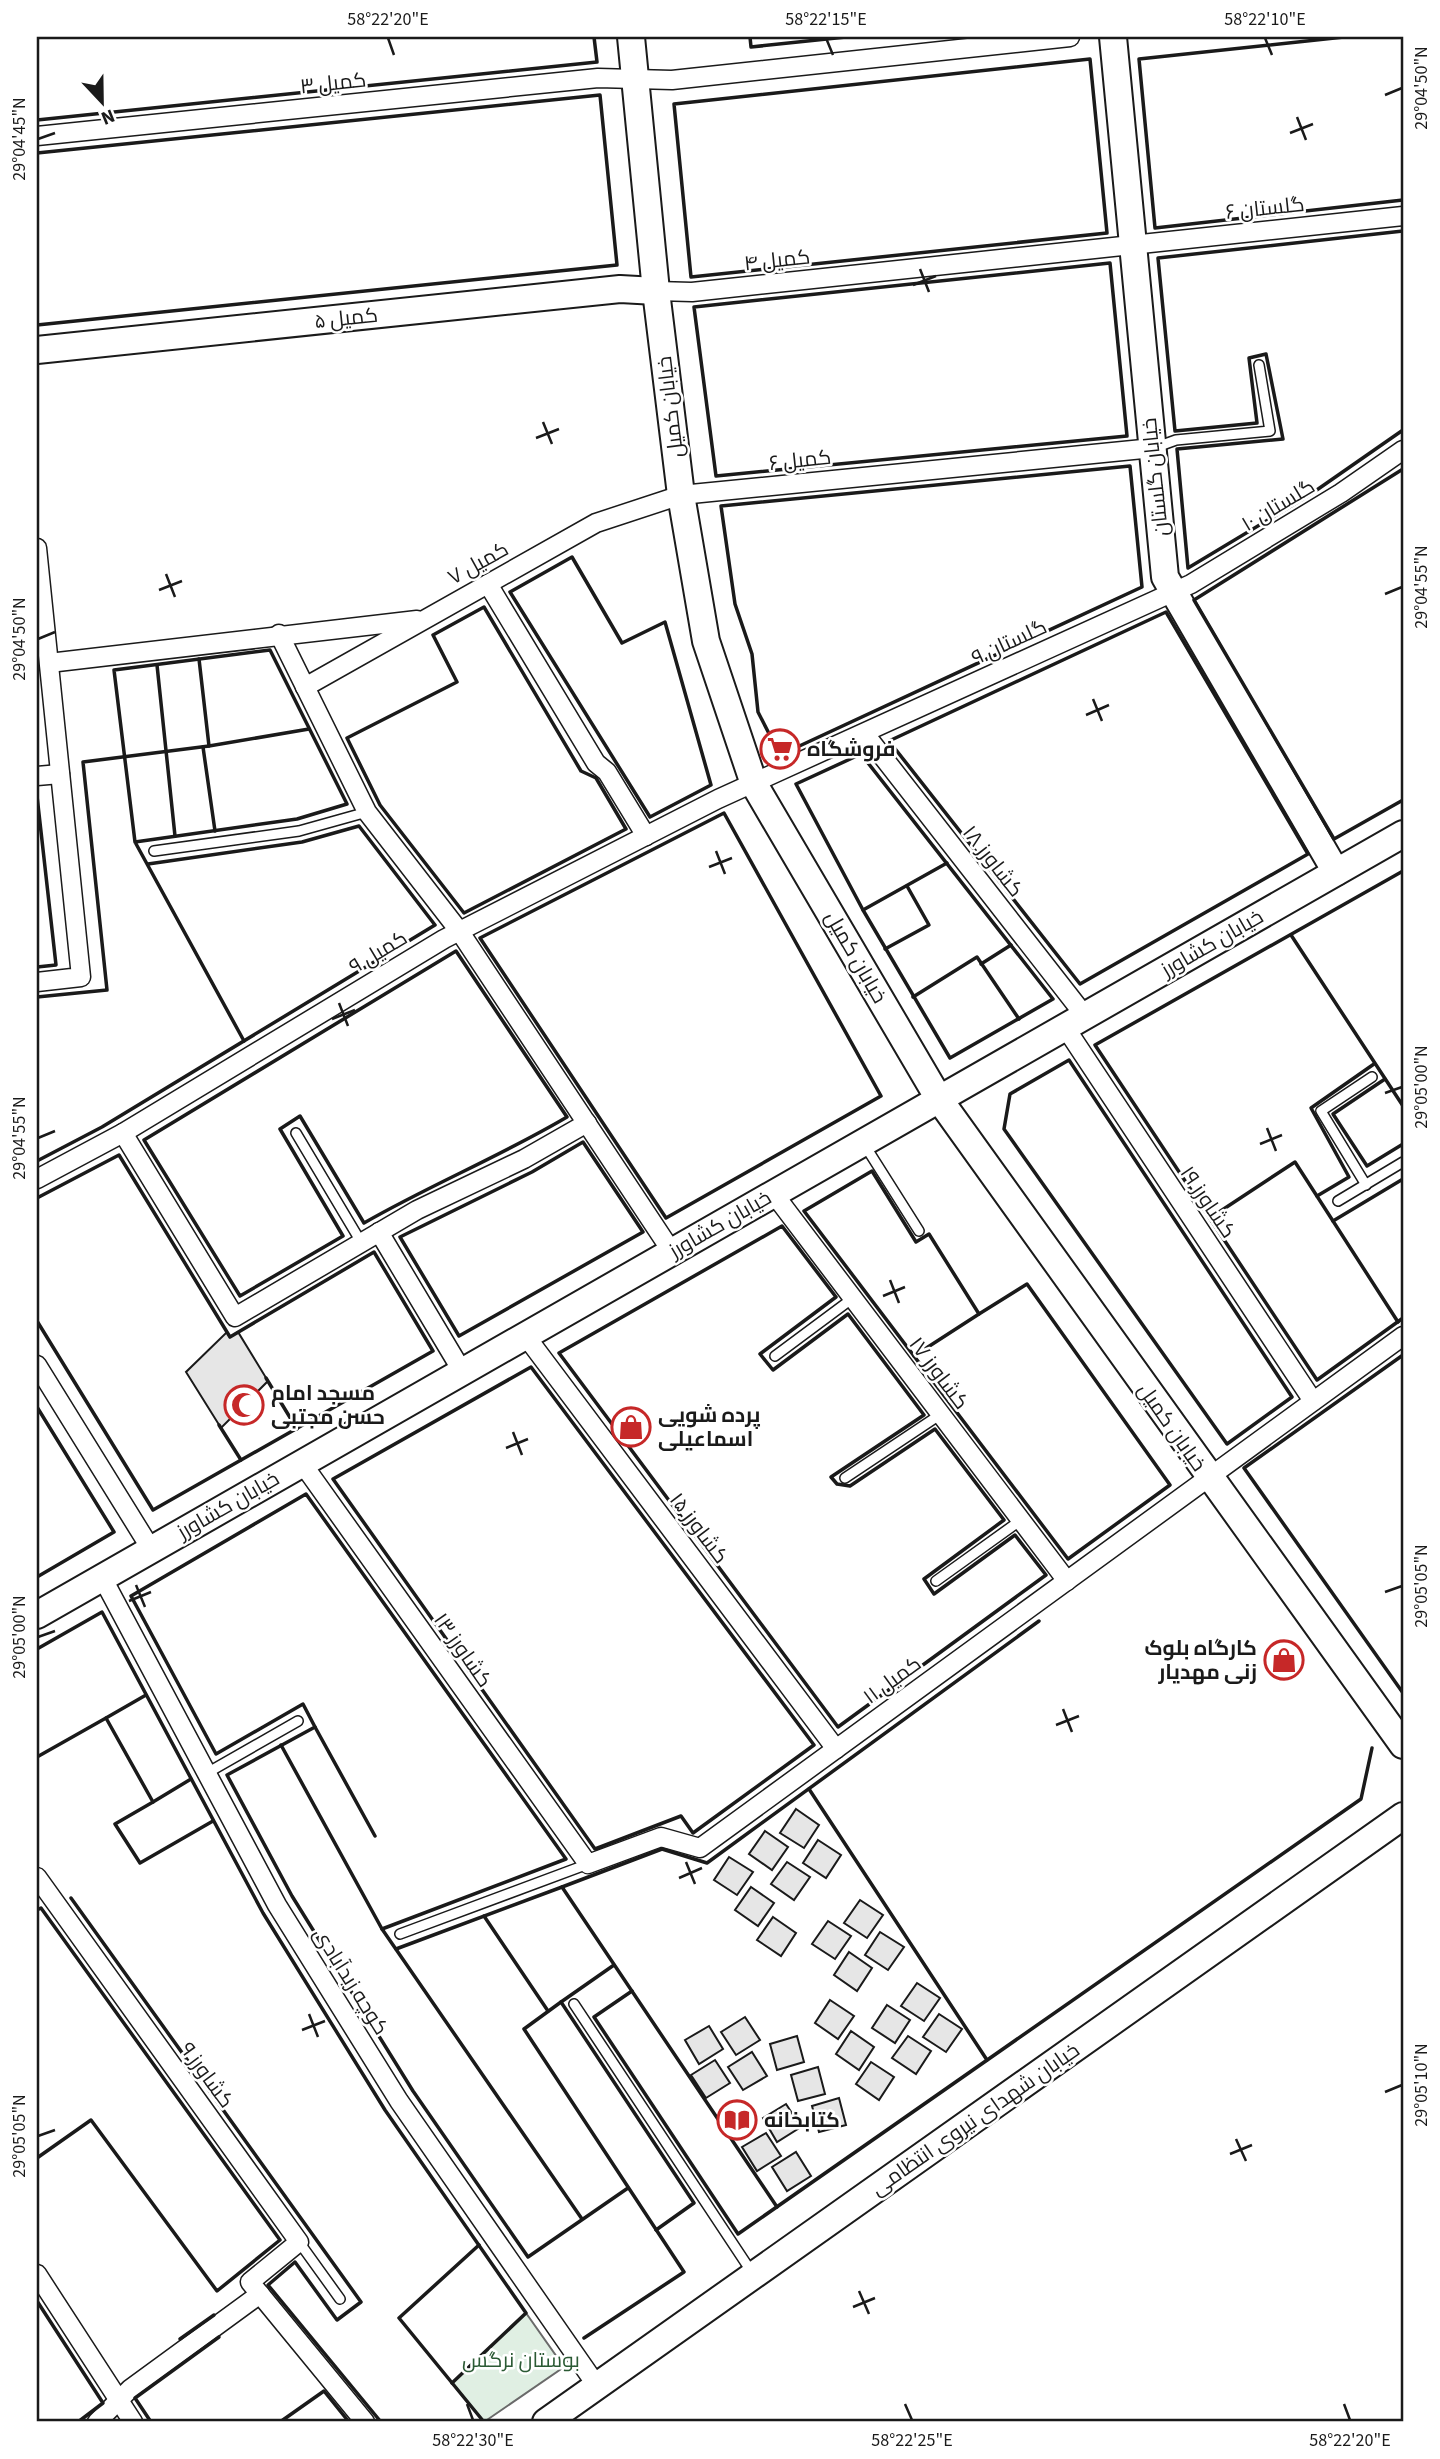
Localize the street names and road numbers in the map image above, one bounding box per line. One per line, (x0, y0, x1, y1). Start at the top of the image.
street label: کمیل ۳ (298, 65, 368, 101)
street label: گلستان ۶ (1224, 189, 1306, 227)
street label: کمیل ۴ (742, 242, 812, 278)
street label: کمیل ۵ (313, 300, 379, 336)
street label: خیابان کمیل (649, 354, 691, 460)
street label: خیابان گلستان (1134, 416, 1176, 538)
street label: کمیل ۶ (767, 442, 833, 478)
street label: گلستان ۱۰ (1236, 471, 1320, 539)
street label: کمیل ۷ (442, 534, 514, 592)
street label: گلستان ۹ (966, 611, 1052, 673)
street label: کشاورز ۱۸ (955, 819, 1031, 903)
street label: خیابان کشاورز (1154, 902, 1269, 985)
street label: خیابان کمیل (817, 905, 895, 1009)
street label: کمیل ۹ (343, 923, 413, 981)
street label: کشاورز ۱۹ (1173, 1160, 1243, 1244)
street label: خیابان کشاورز (662, 1183, 777, 1266)
street label: کشاورز ۱۷ (902, 1331, 976, 1415)
street label: خیابان کمیل (1130, 1377, 1214, 1477)
street label: خیابان کشاورز (170, 1464, 285, 1547)
street label: کشاورز ۱۵ (662, 1486, 736, 1570)
street label: کشاورز ۱۳ (426, 1607, 500, 1693)
street label: کمیل ۱۱ (857, 1649, 927, 1711)
street label: کوچه زیدآبادی (306, 1921, 396, 2041)
street label: خیابان شهدای نیروی انتظامی (864, 2035, 1086, 2203)
street label: کشاورز ۹ (173, 2036, 241, 2114)

